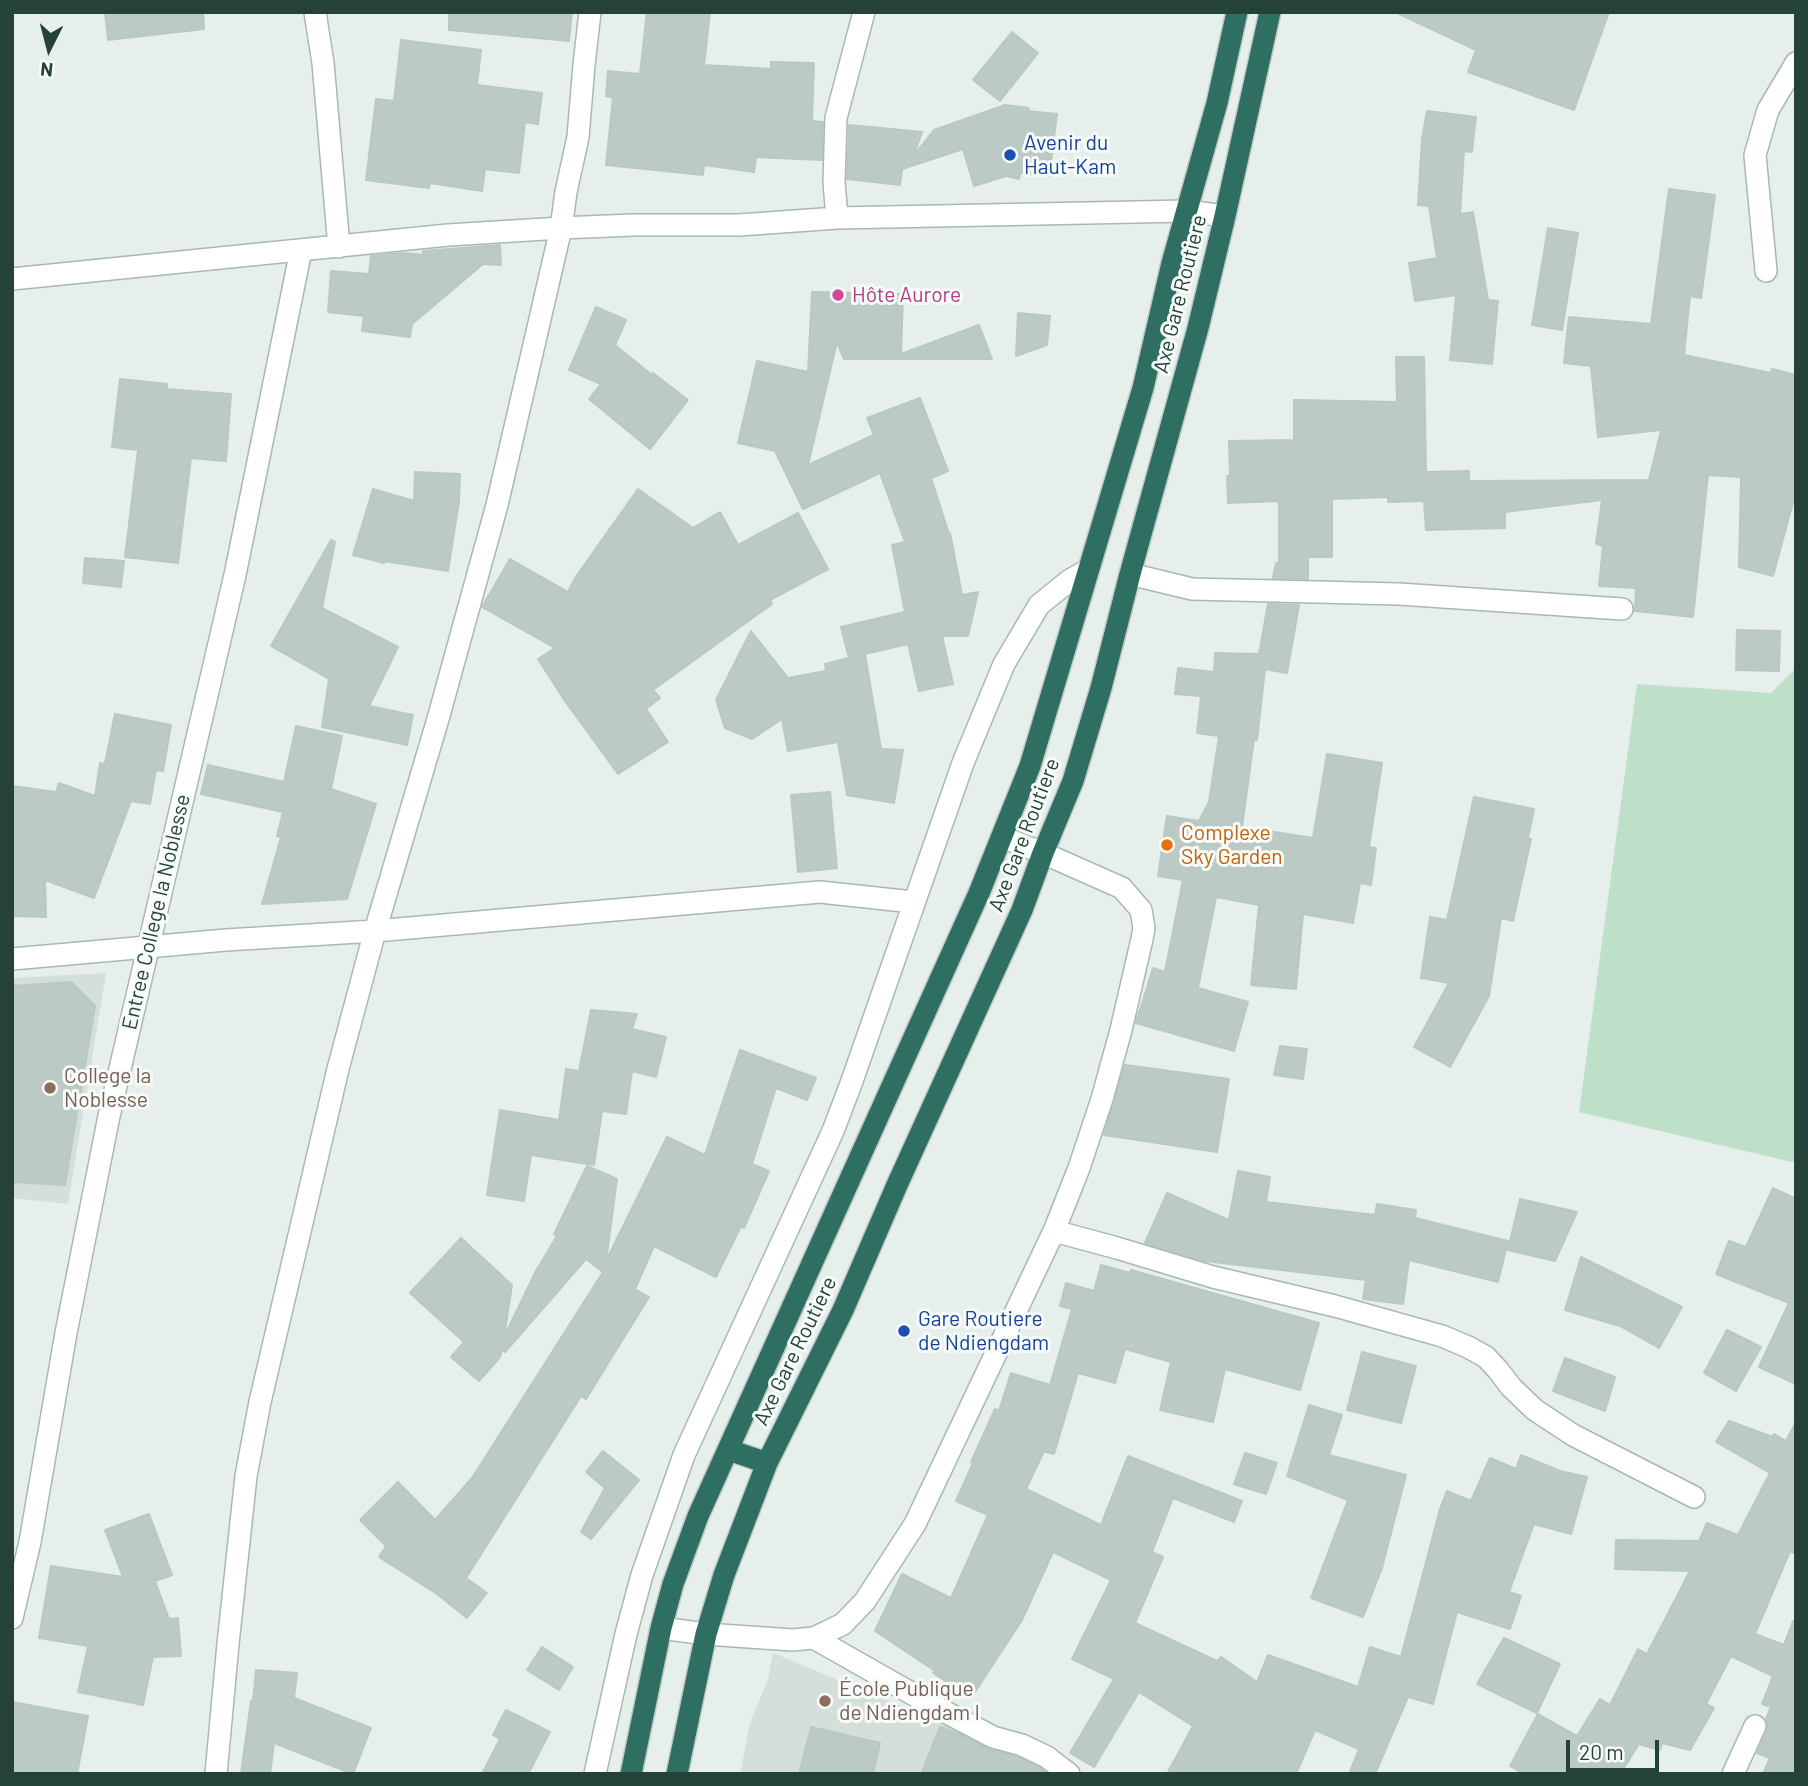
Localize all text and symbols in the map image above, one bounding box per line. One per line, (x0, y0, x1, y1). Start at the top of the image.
north arrow (14, 14, 84, 84)
text: N (39, 58, 54, 82)
place label: Avenir du Haut-Kam (1024, 130, 1116, 180)
marker: Avenir du Haut-Kam (1002, 147, 1018, 163)
street label: Axe Gare Routiere (1148, 212, 1212, 376)
place label: Hôte Aurore (852, 282, 961, 308)
marker: Hôte Aurore (830, 287, 846, 303)
street label: Axe Gare Routiere (983, 755, 1065, 915)
street label: Entree College la Noblesse (117, 792, 195, 1032)
place label: Complexe Sky Garden (1181, 820, 1283, 870)
marker: Complexe Sky Garden (1159, 837, 1175, 853)
place label: College la Noblesse (64, 1063, 151, 1113)
marker: College la Noblesse (42, 1080, 58, 1096)
street label: Axe Gare Routiere (748, 1272, 842, 1430)
place label: Gare Routiere de Ndiengdam (918, 1306, 1049, 1356)
marker: Gare Routiere de Ndiengdam (896, 1323, 912, 1339)
place label: École Publique de Ndiengdam I (839, 1676, 980, 1726)
marker: École Publique de Ndiengdam I (817, 1693, 833, 1709)
scale bar (1570, 1726, 1663, 1770)
text: 20 m (1579, 1739, 1624, 1764)

